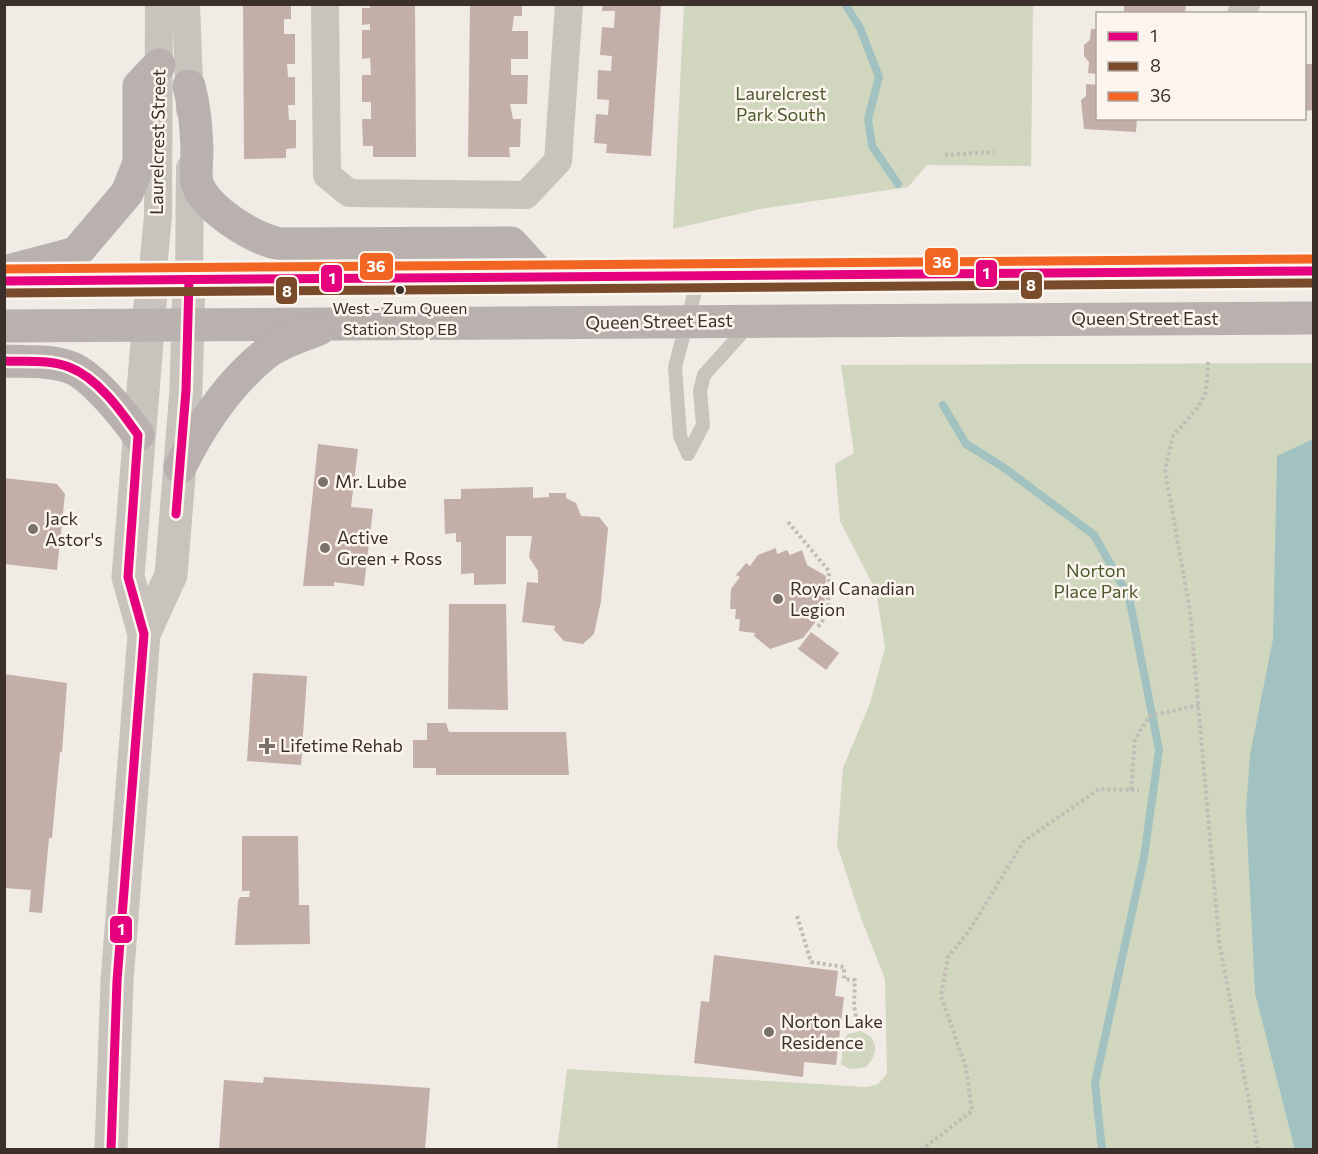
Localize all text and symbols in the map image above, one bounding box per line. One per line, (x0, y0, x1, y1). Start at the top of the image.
legend (1096, 12, 1306, 120)
text: 1 (1150, 24, 1158, 46)
text: 8 (1150, 54, 1161, 76)
street label: Laurelcrest Street (145, 69, 169, 215)
park label: Laurelcrest Park South (735, 82, 827, 125)
text: 36 (1150, 84, 1171, 106)
line badge: 36 (924, 247, 959, 276)
line badge: 36 (359, 252, 394, 281)
text: 36 (932, 252, 952, 271)
text: 36 (366, 256, 386, 275)
line badge: 1 (975, 259, 998, 288)
text: 1 (982, 263, 990, 282)
line badge: 1 (320, 264, 343, 293)
text: 1 (328, 268, 336, 287)
line badge: 8 (1020, 271, 1043, 300)
text: 8 (1026, 275, 1036, 294)
line badge: 8 (275, 276, 298, 305)
text: 8 (282, 281, 292, 300)
marker: West - Zum Queen Station Stop EB (394, 284, 406, 296)
place label: West - Zum Queen Station Stop EB (332, 298, 468, 338)
street label: Queen Street East (1071, 307, 1219, 329)
street label: Queen Street East (585, 309, 733, 333)
place label: Mr. Lube (335, 470, 407, 492)
marker: Mr. Lube (316, 475, 330, 489)
place label: Jack Astor's (45, 507, 103, 550)
marker: Jack Astor's (26, 522, 40, 536)
place label: Active Green + Ross (337, 526, 442, 569)
marker: Active Green + Ross (318, 541, 332, 555)
park label: Norton Place Park (1054, 559, 1139, 602)
place label: Royal Canadian Legion (790, 577, 915, 620)
marker: Royal Canadian Legion (771, 592, 785, 606)
place label: Lifetime Rehab (280, 734, 403, 756)
marker: Lifetime Rehab (258, 737, 276, 755)
line badge: 1 (109, 915, 133, 944)
text: 1 (117, 919, 125, 938)
place label: Norton Lake Residence (781, 1010, 883, 1053)
marker: Norton Lake Residence (762, 1025, 776, 1039)

